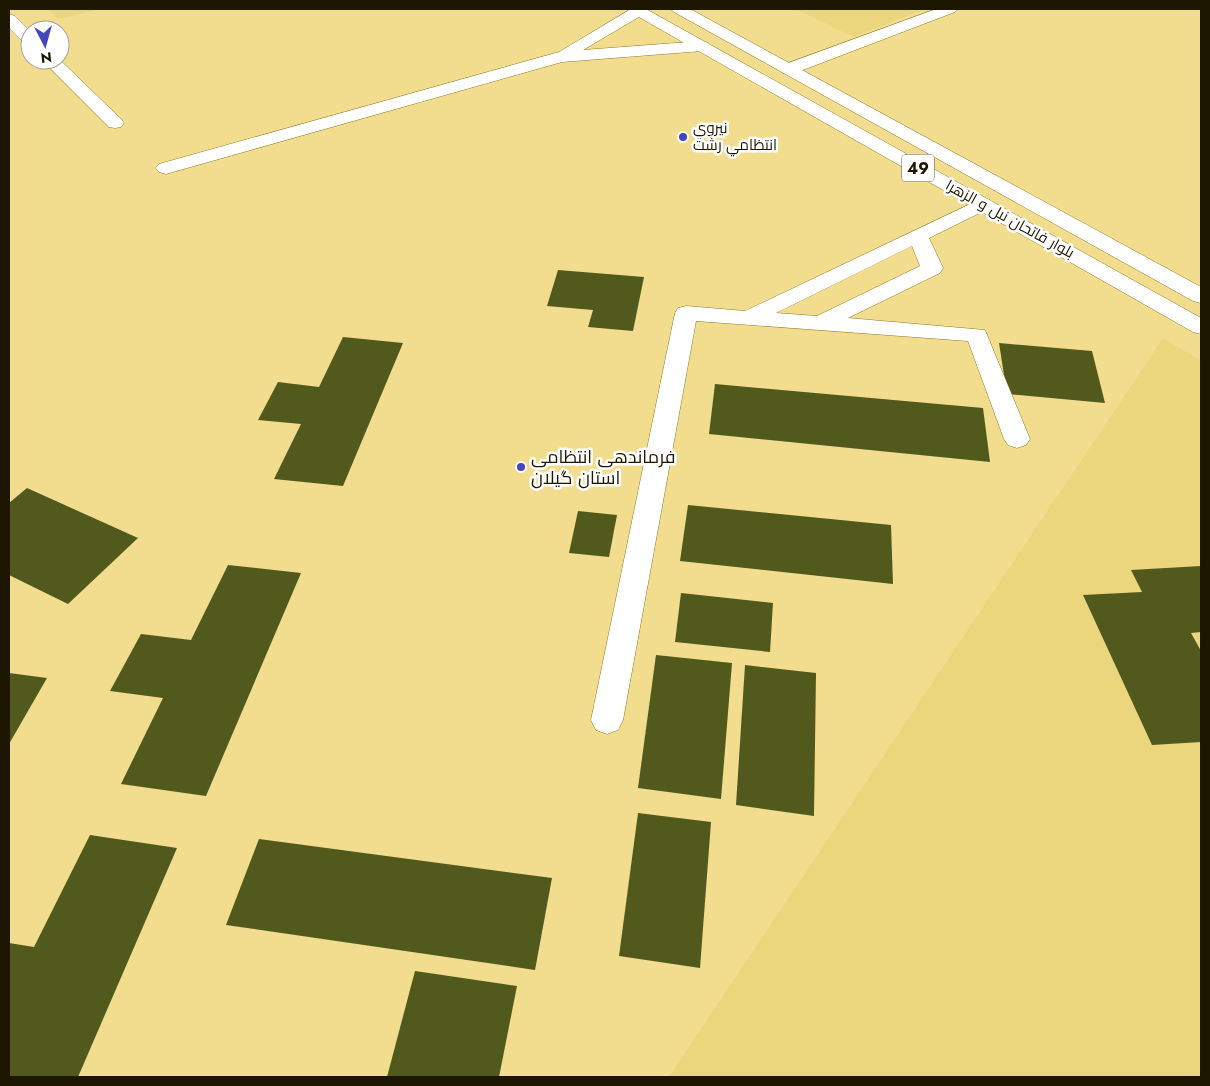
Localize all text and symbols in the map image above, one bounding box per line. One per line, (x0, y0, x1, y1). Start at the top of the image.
north arrow (20, 20, 70, 70)
text: N (40, 47, 53, 68)
place label: نيروي انتظامي رشت (693, 117, 777, 157)
marker: نيروي انتظامي رشت (677, 131, 689, 143)
road number: 49 (902, 154, 934, 182)
street label: بلوار فاتحان نبل و الزهرا (941, 174, 1079, 264)
place label: فرماندهی انتظامی استان گیلان (531, 444, 675, 491)
marker: فرماندهی انتظامی استان گیلان (515, 461, 527, 473)

